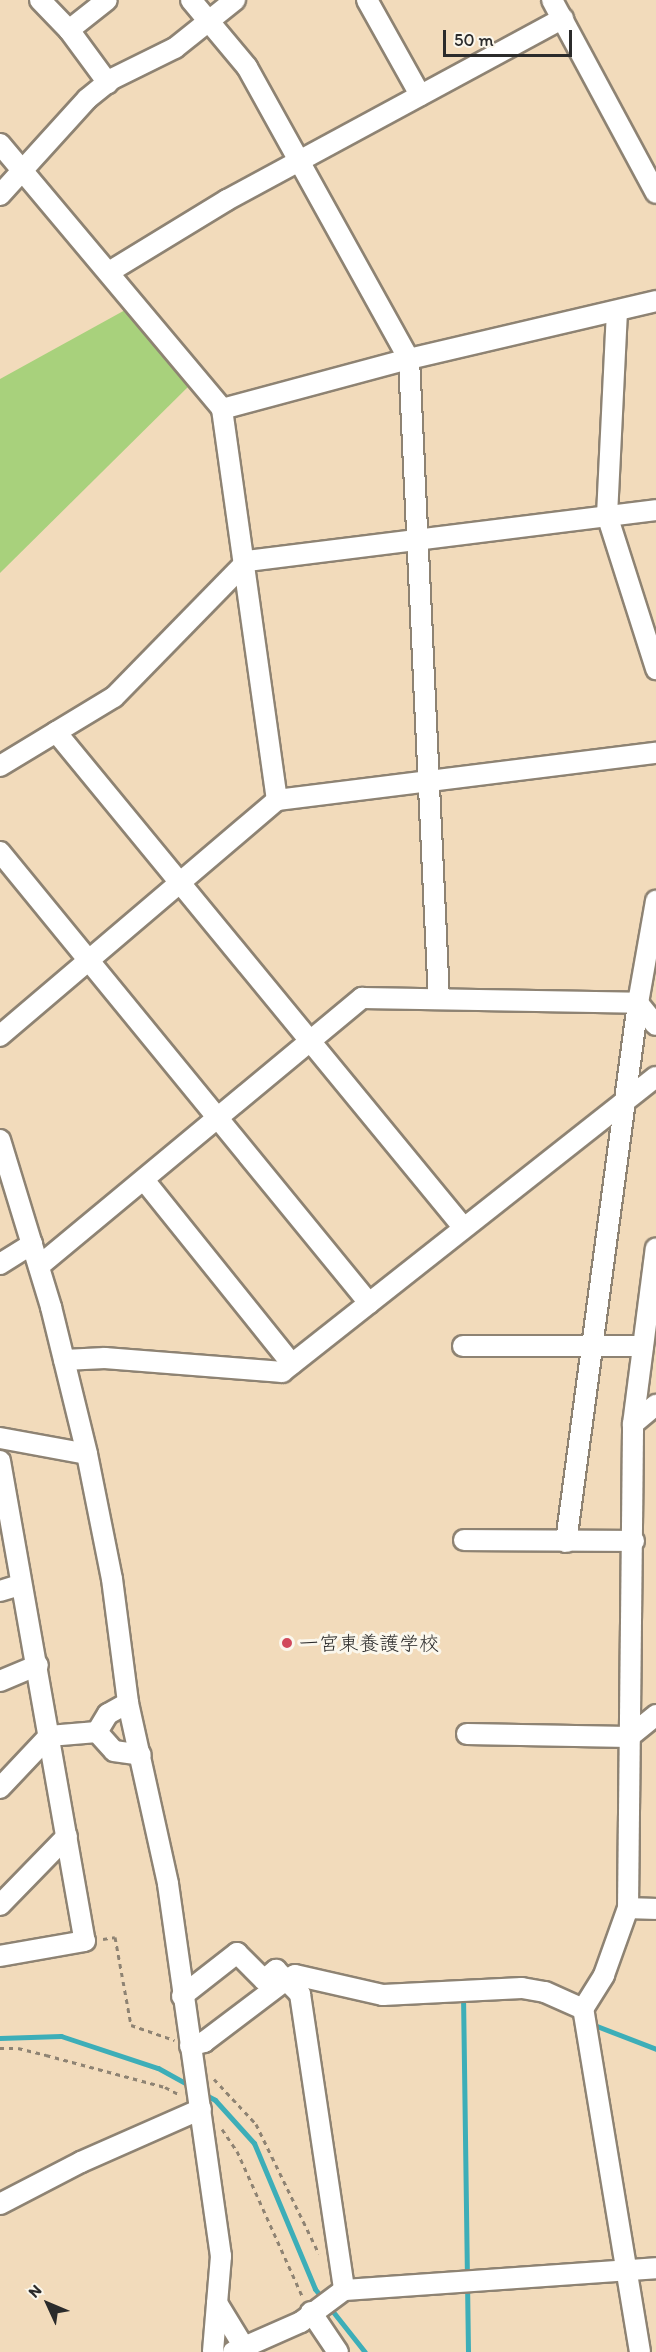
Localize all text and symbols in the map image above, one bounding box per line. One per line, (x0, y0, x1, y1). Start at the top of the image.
scale bar (446, 18, 575, 56)
text: 50 m (454, 29, 494, 51)
place label: 一宮東養護学校 (299, 1631, 439, 1655)
marker: 一宮東養護学校 (280, 1636, 294, 1650)
north arrow (18, 2274, 78, 2334)
text: N (24, 2281, 45, 2302)

